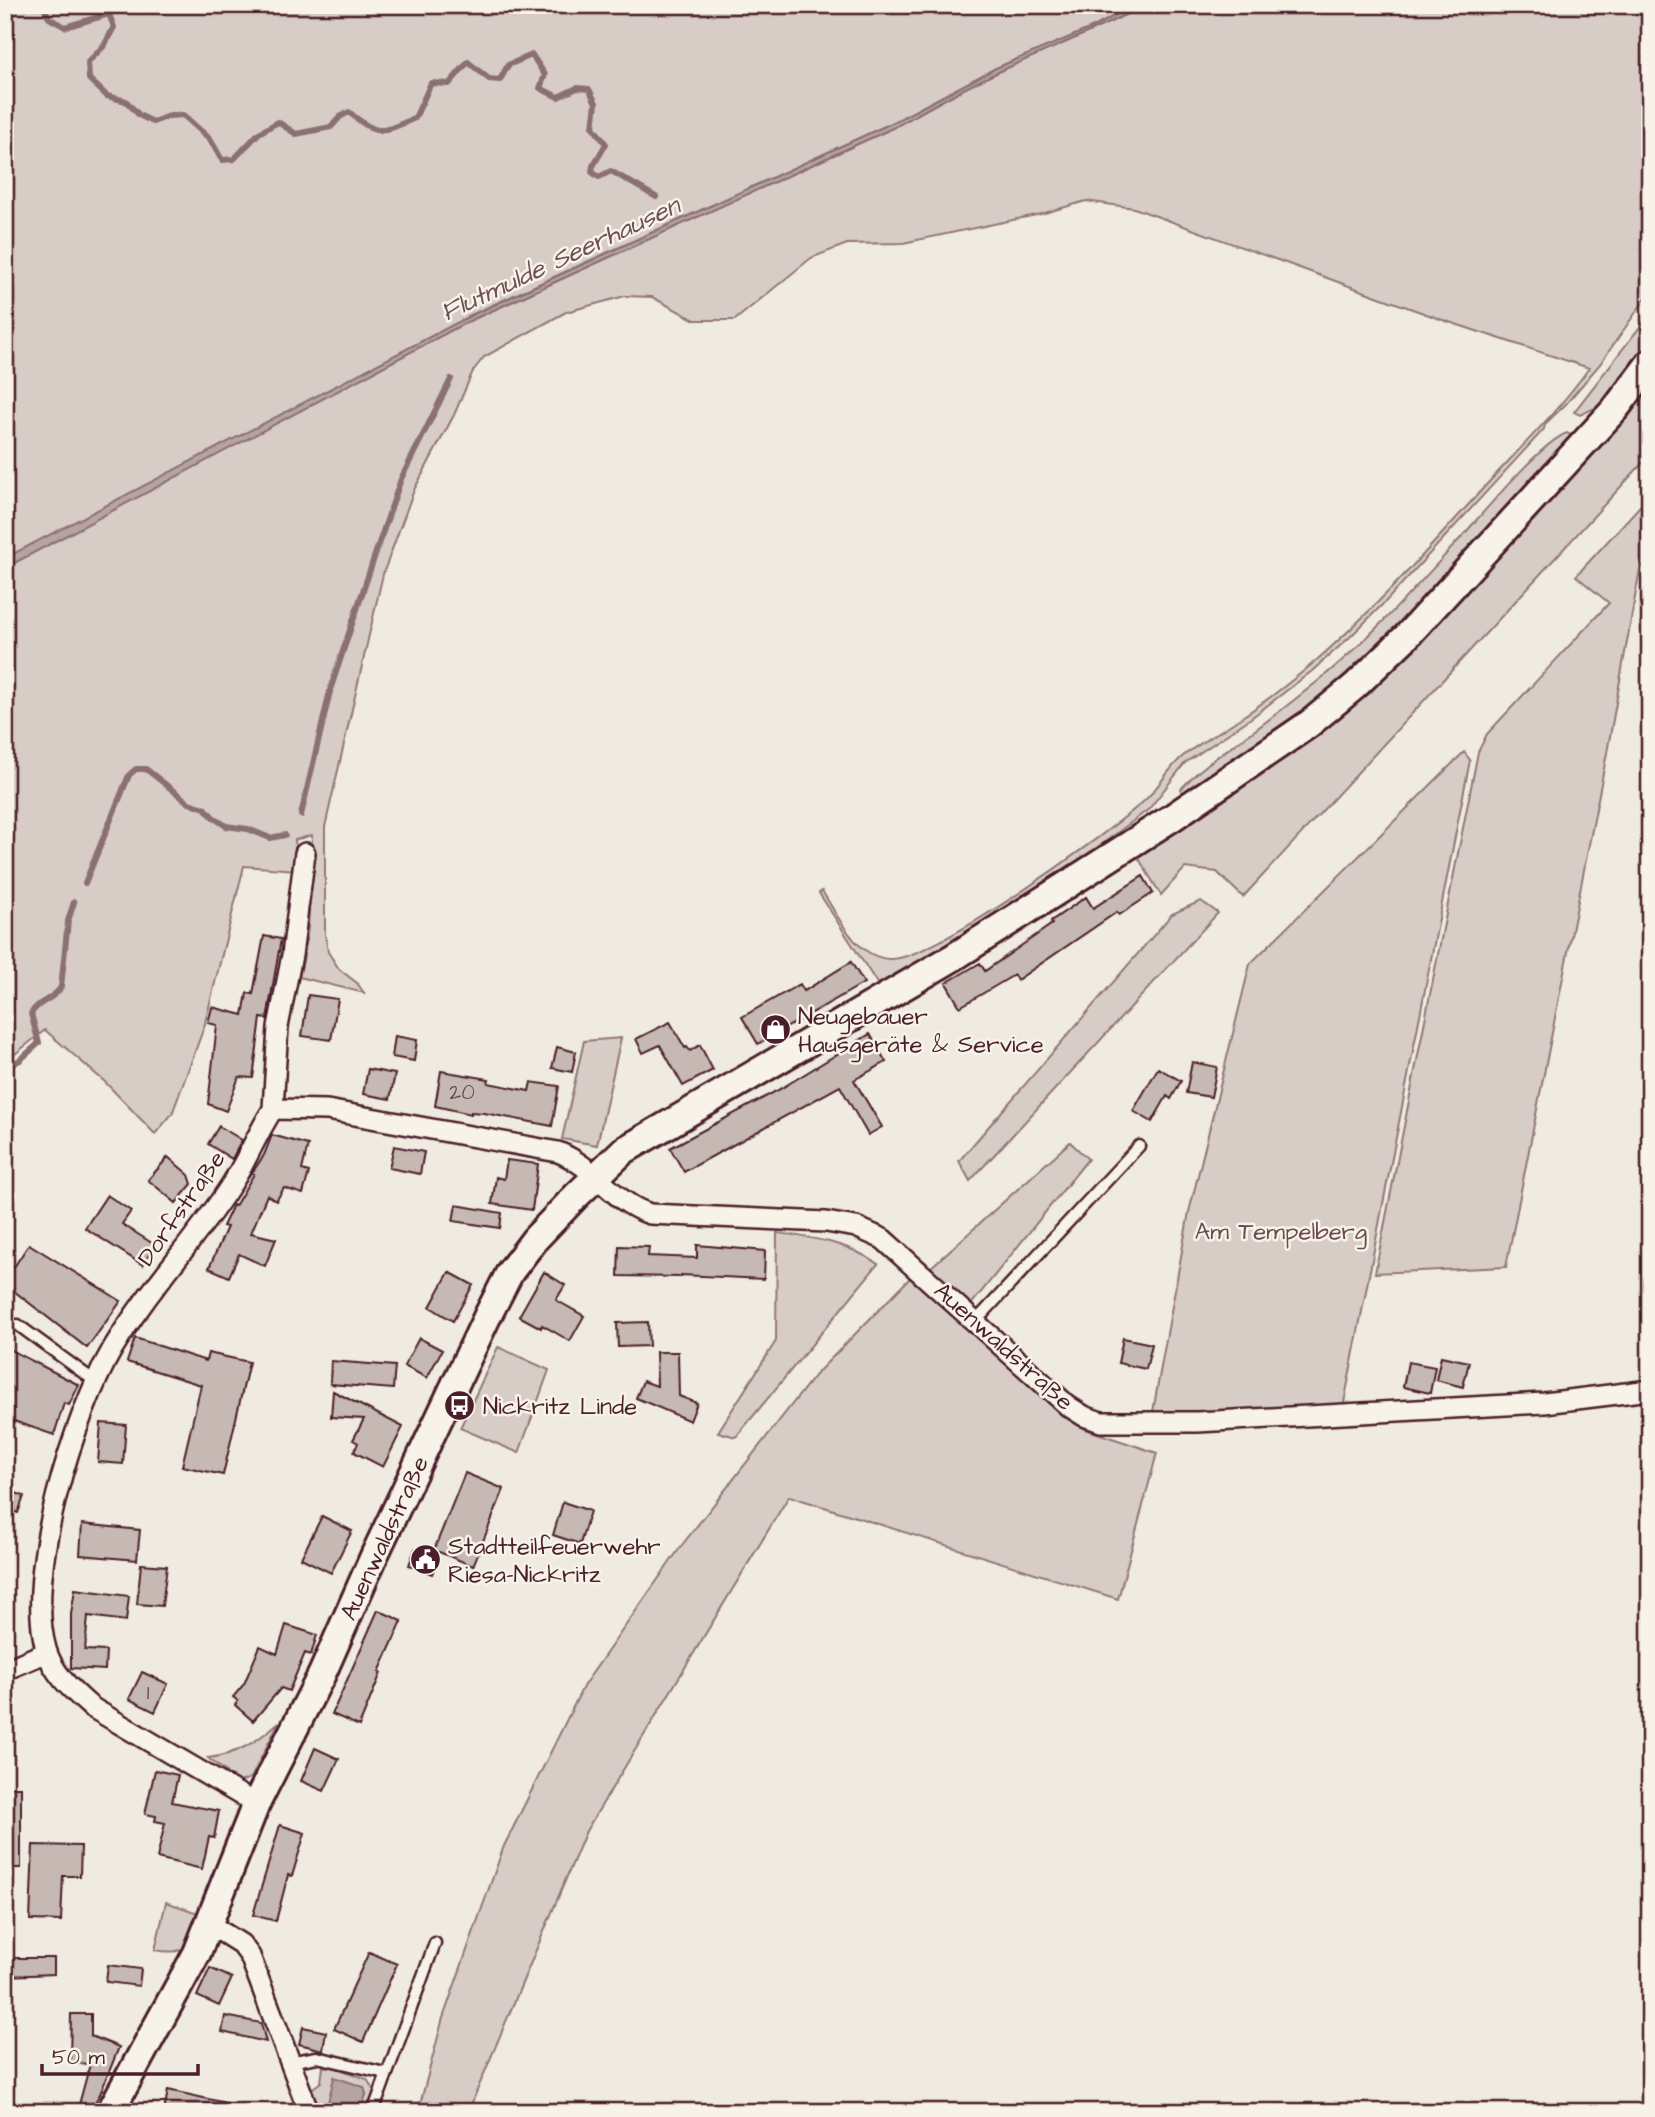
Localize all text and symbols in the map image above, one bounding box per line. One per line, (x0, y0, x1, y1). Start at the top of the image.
water label: Flutmulde Seerhausen (435, 187, 688, 330)
place label: Neugebauer Hausgeräte & Service (798, 1000, 1044, 1063)
shop icon: Neugebauer Hausgeräte & Service (758, 1013, 792, 1047)
house number: 20 (449, 1078, 475, 1107)
street label: Dorfstraße (130, 1144, 234, 1273)
park label: Am Tempelberg (1195, 1215, 1367, 1250)
street label: Auenwaldstraße (926, 1275, 1081, 1419)
bus stop icon: Nickritz Linde (443, 1389, 477, 1423)
place label: Nickritz Linde (483, 1390, 637, 1424)
street label: Auenwaldstraße (332, 1451, 438, 1626)
place label: Stadtteilfeuerwehr Riesa-Nickritz (448, 1530, 661, 1592)
public building icon: Stadtteilfeuerwehr Riesa-Nickritz (408, 1543, 442, 1577)
house number: 1 (147, 1678, 150, 1707)
scale bar (42, 2033, 198, 2077)
text: 50 m (52, 2043, 106, 2072)

